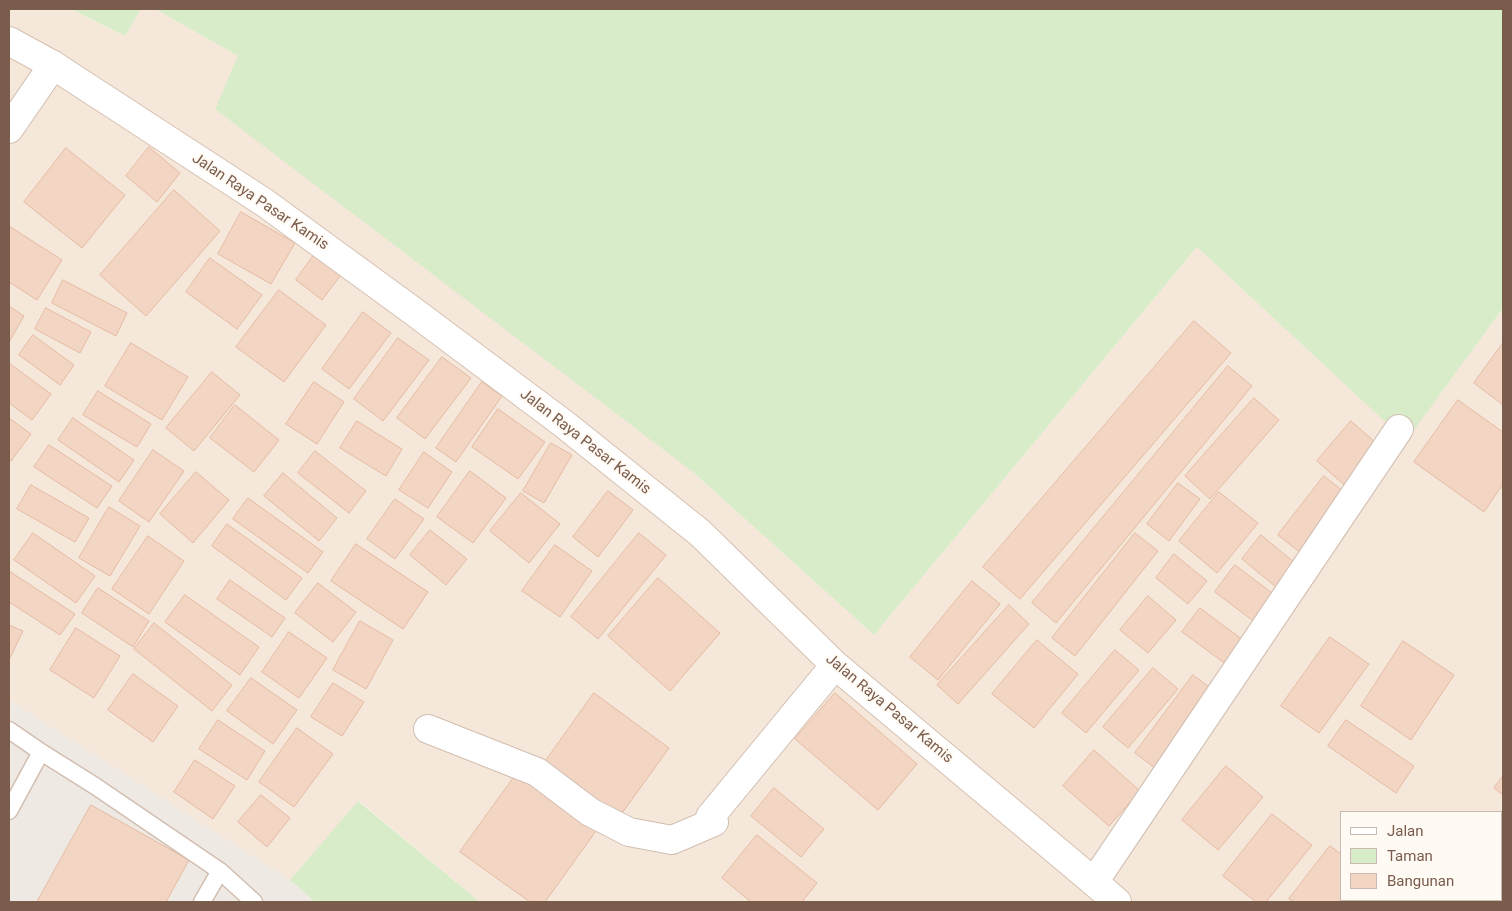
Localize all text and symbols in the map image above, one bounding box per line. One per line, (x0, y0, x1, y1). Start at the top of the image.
street label: Jalan Raya Pasar Kamis (188, 150, 332, 254)
street label: Jalan Raya Pasar Kamis (516, 385, 654, 499)
street label: Jalan Raya Pasar Kamis (822, 650, 956, 768)
legend (1340, 811, 1502, 901)
text: Jalan (1387, 822, 1424, 840)
text: Taman (1387, 847, 1433, 865)
text: Bangunan (1387, 872, 1454, 890)

